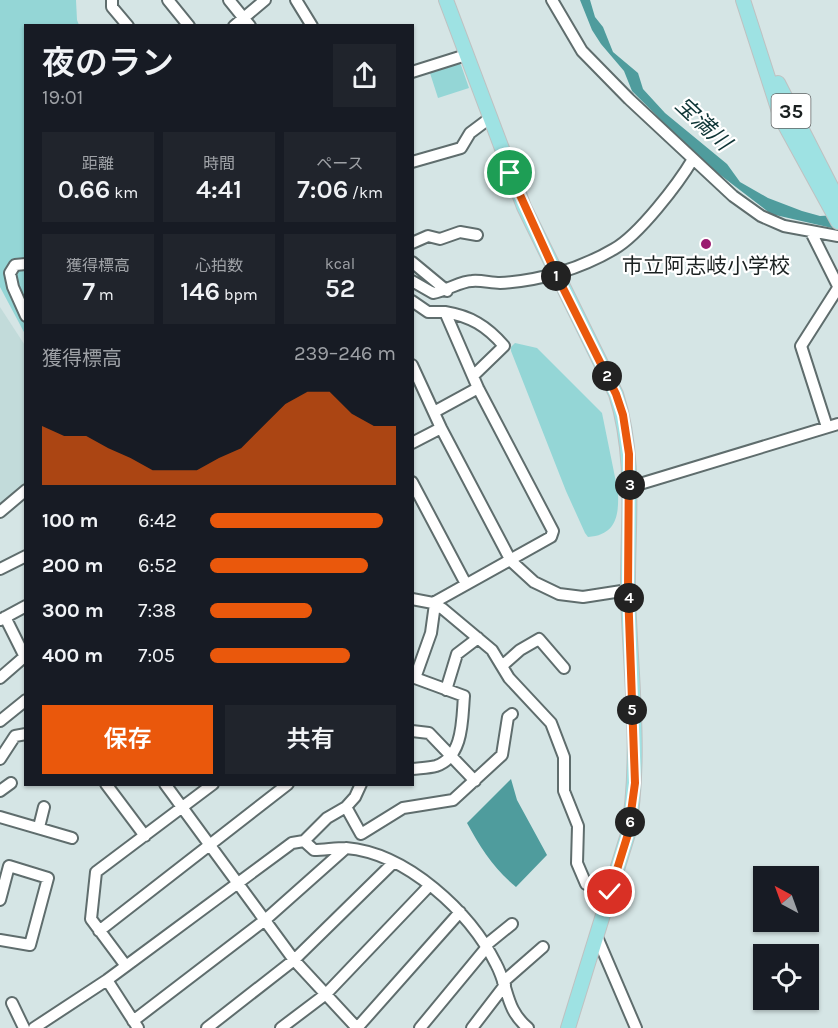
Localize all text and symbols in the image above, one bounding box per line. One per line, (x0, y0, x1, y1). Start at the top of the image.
text: 夜のラン (42, 44, 174, 82)
button: share (333, 44, 396, 107)
text: 19:01 (42, 86, 83, 109)
water label: 宝満川 (670, 92, 737, 157)
road number: 35 (772, 94, 810, 128)
pin (484, 147, 535, 198)
text: 距離 (82, 154, 114, 173)
text: 時間 (203, 154, 235, 173)
text: ペース (316, 154, 364, 173)
icon: arrive (493, 156, 526, 189)
text: 0.66 (58, 174, 110, 205)
text: 4:41 (196, 174, 242, 205)
text: 7:06 (297, 174, 348, 205)
text: km (110, 183, 138, 202)
text: /km (348, 183, 383, 202)
marker: 市立阿志岐小学校 (699, 237, 713, 251)
text: kcal (325, 254, 355, 273)
place label: 市立阿志岐小学校 (622, 254, 790, 278)
text: 獲得標高 (66, 256, 130, 275)
text: 心拍数 (195, 256, 243, 275)
pin: 1 (541, 261, 571, 291)
text: 1 (553, 266, 559, 285)
text: 52 (325, 273, 355, 304)
text: 7 (82, 276, 95, 307)
text: 146 (180, 276, 220, 307)
text: m (95, 285, 114, 304)
text: bpm (220, 285, 258, 304)
text: 239–246 m (294, 342, 396, 365)
text: 獲得標高 (42, 347, 122, 370)
pin: 2 (592, 361, 622, 391)
text: 2 (602, 366, 612, 385)
pin: 3 (615, 470, 645, 500)
text: 3 (625, 475, 635, 494)
text: 100 m (42, 509, 98, 532)
text: 6:42 (138, 509, 177, 532)
text: 200 m (42, 554, 103, 577)
text: 6:52 (138, 554, 177, 577)
pin: 4 (614, 583, 644, 613)
text: 4 (624, 588, 634, 607)
text: 300 m (42, 599, 104, 622)
text: 7:38 (138, 599, 176, 622)
text: 400 m (42, 644, 103, 667)
text: 7:05 (138, 644, 175, 667)
pin: 5 (617, 695, 647, 725)
text: 5 (627, 700, 637, 719)
button: 保存 (42, 705, 213, 774)
button: 共有 (225, 705, 396, 774)
pin: 6 (615, 807, 645, 837)
text: 6 (625, 812, 635, 831)
pin (584, 866, 635, 917)
north arrow (753, 866, 819, 932)
map controls (753, 866, 819, 1010)
icon: check (593, 875, 626, 908)
button: locate (753, 944, 819, 1010)

